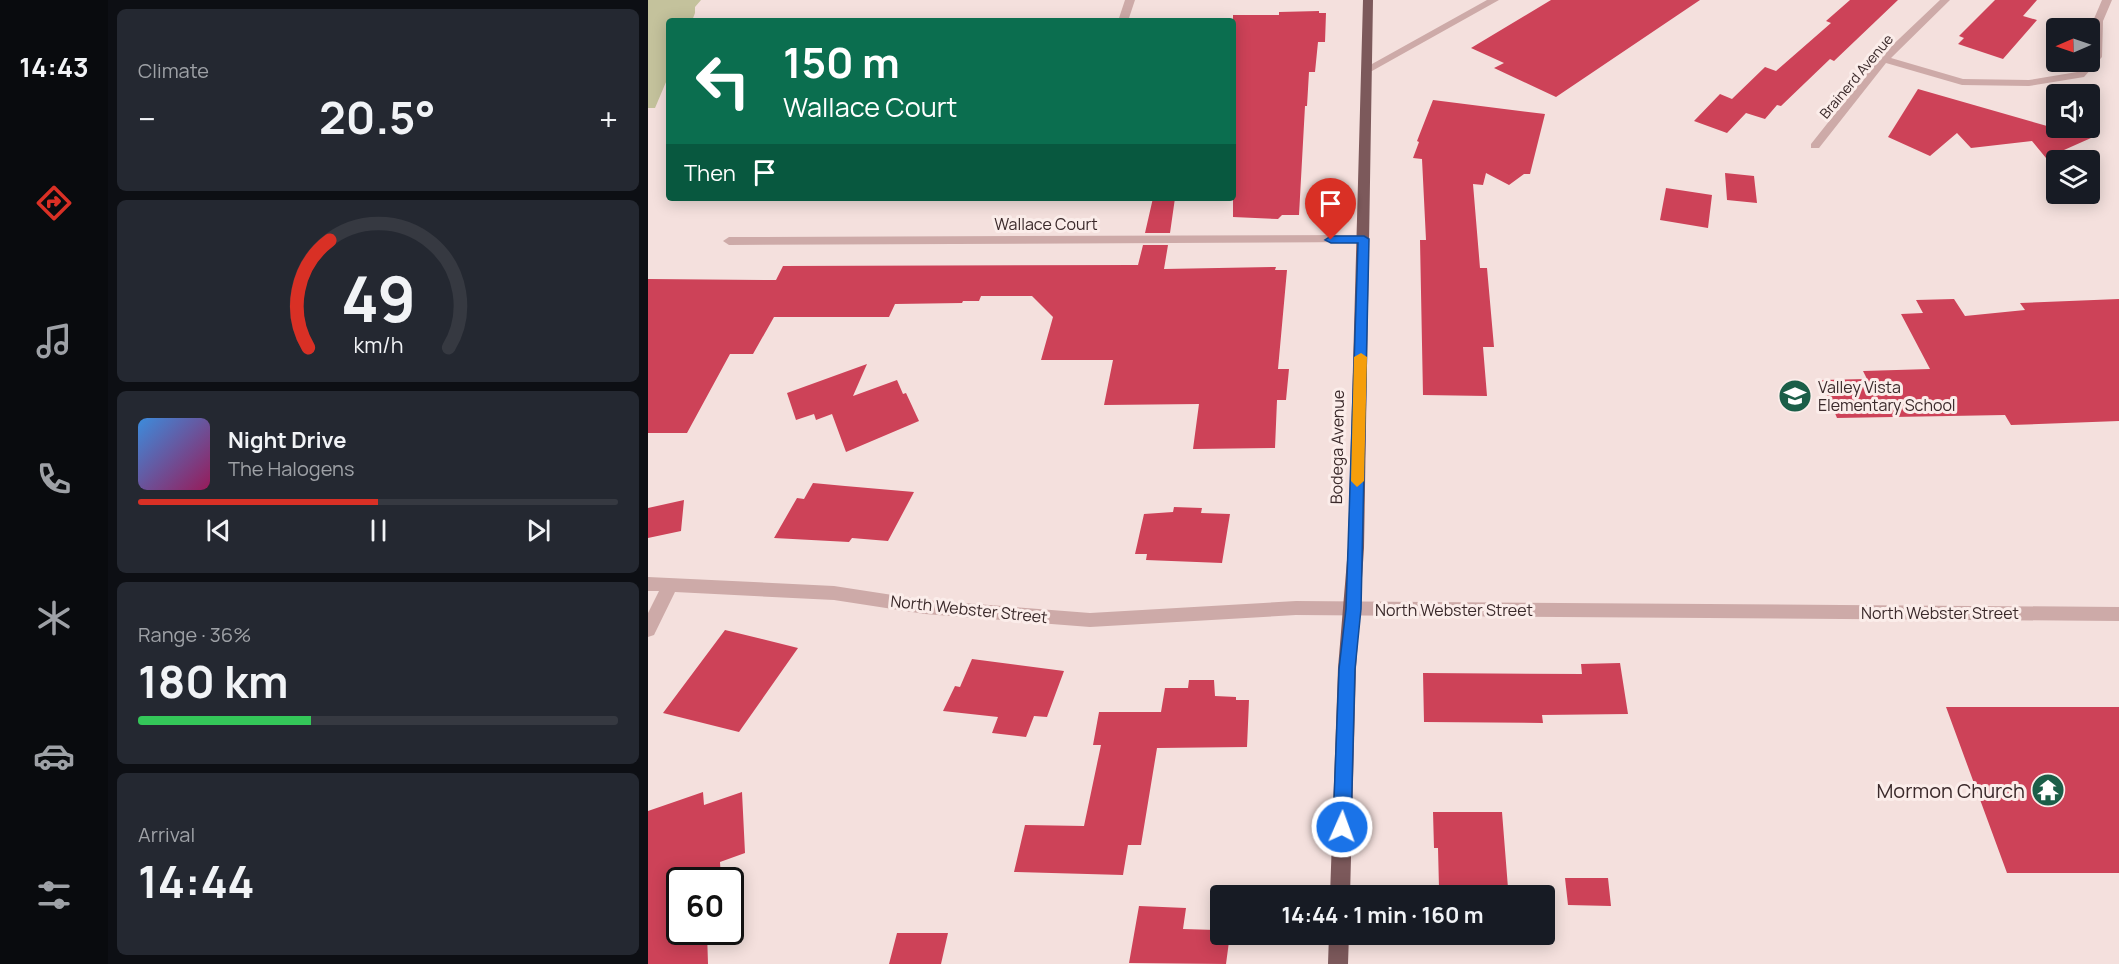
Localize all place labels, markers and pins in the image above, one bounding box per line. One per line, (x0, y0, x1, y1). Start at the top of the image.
pin (1305, 178, 1356, 240)
place label: Valley Vista Elementary School (1818, 376, 1956, 416)
school or university icon: Valley Vista Elementary School (1777, 378, 1813, 414)
temple icon: Mormon Church (2030, 772, 2066, 808)
place label: Mormon Church (1877, 777, 2025, 804)

